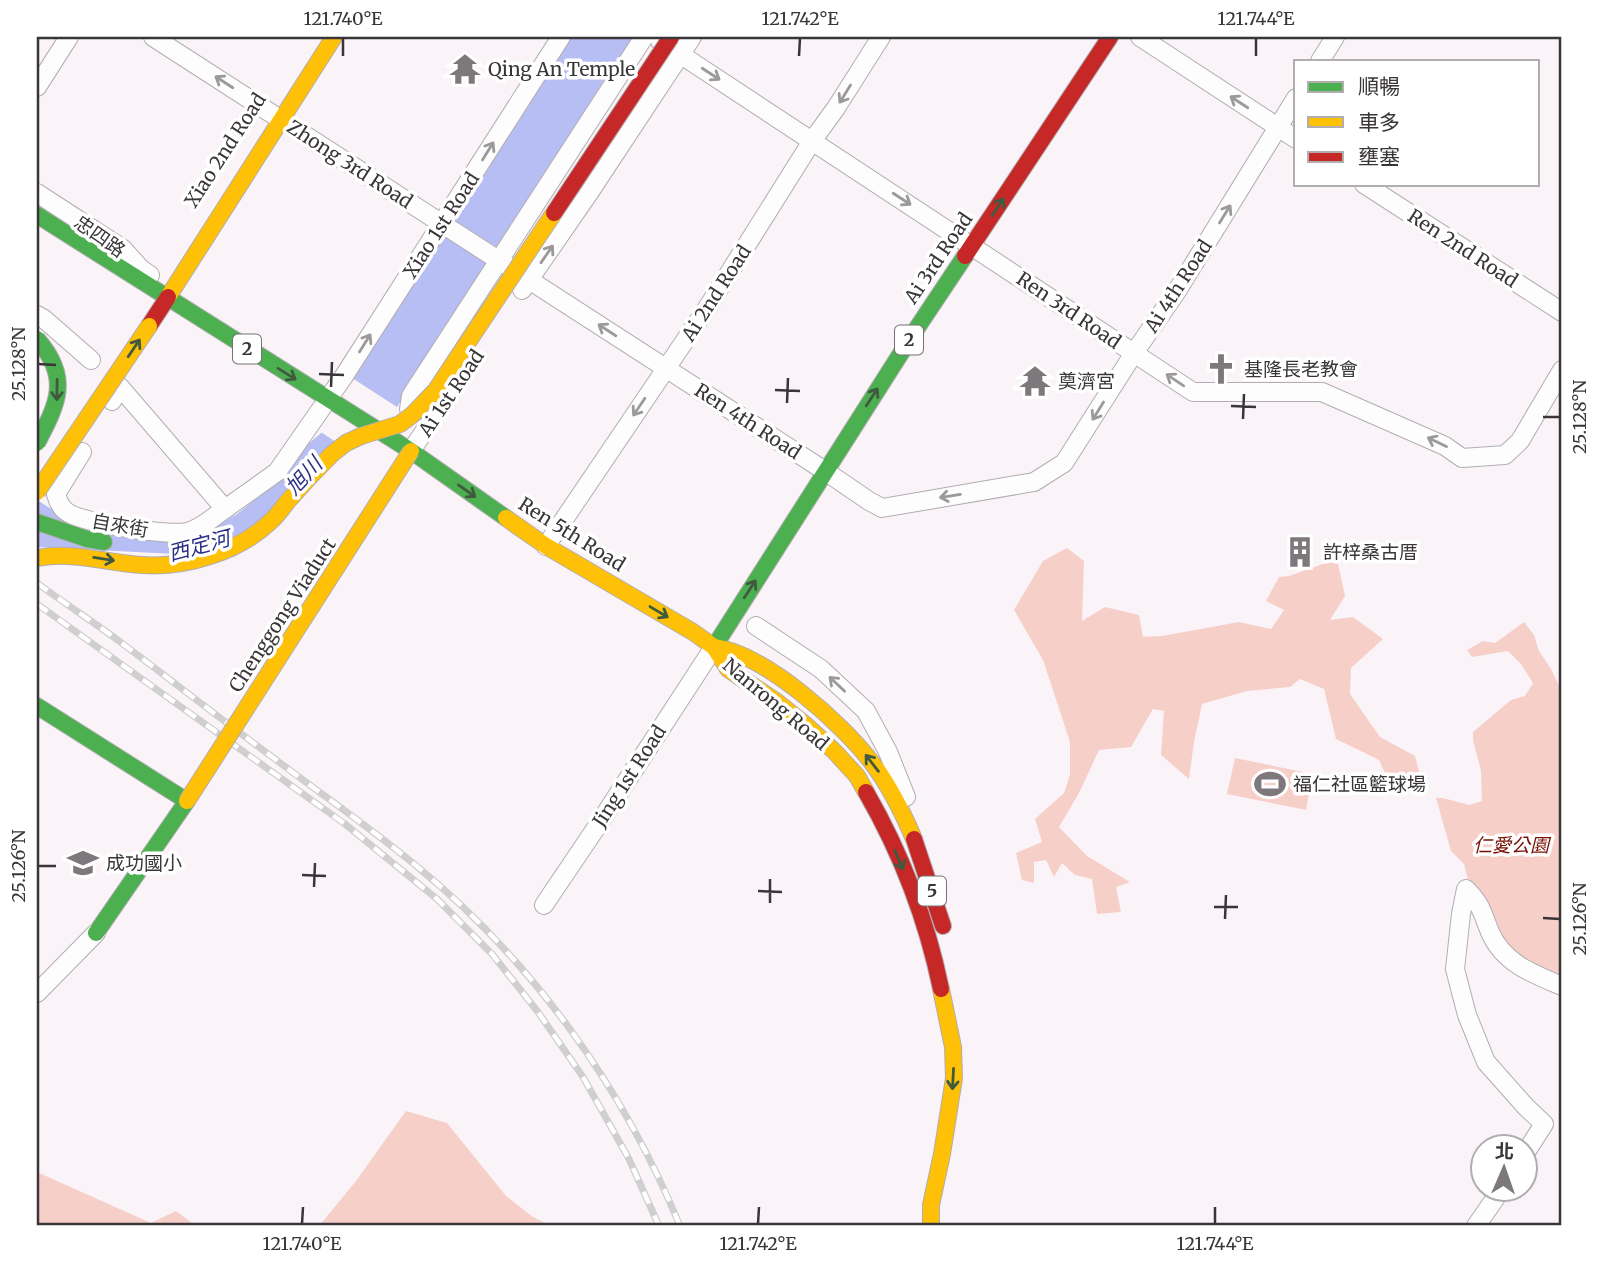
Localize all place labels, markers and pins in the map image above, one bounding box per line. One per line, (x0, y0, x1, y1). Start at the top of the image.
temple icon: Qing An Temple (448, 52, 482, 86)
place label: Qing An Temple (488, 57, 635, 81)
church icon: 基隆長老教會 (1204, 352, 1238, 386)
place label: 基隆長老教會 (1244, 357, 1358, 381)
temple icon: 奠濟宮 (1018, 364, 1052, 398)
place label: 奠濟宮 (1058, 369, 1115, 393)
building icon: 許梓桑古厝 (1283, 535, 1317, 569)
place label: 許梓桑古厝 (1323, 540, 1418, 564)
sports icon: 福仁社區籃球場 (1253, 767, 1287, 801)
place label: 福仁社區籃球場 (1293, 772, 1426, 796)
school or university icon: 成功國小 (66, 846, 100, 880)
place label: 成功國小 (106, 851, 182, 875)

